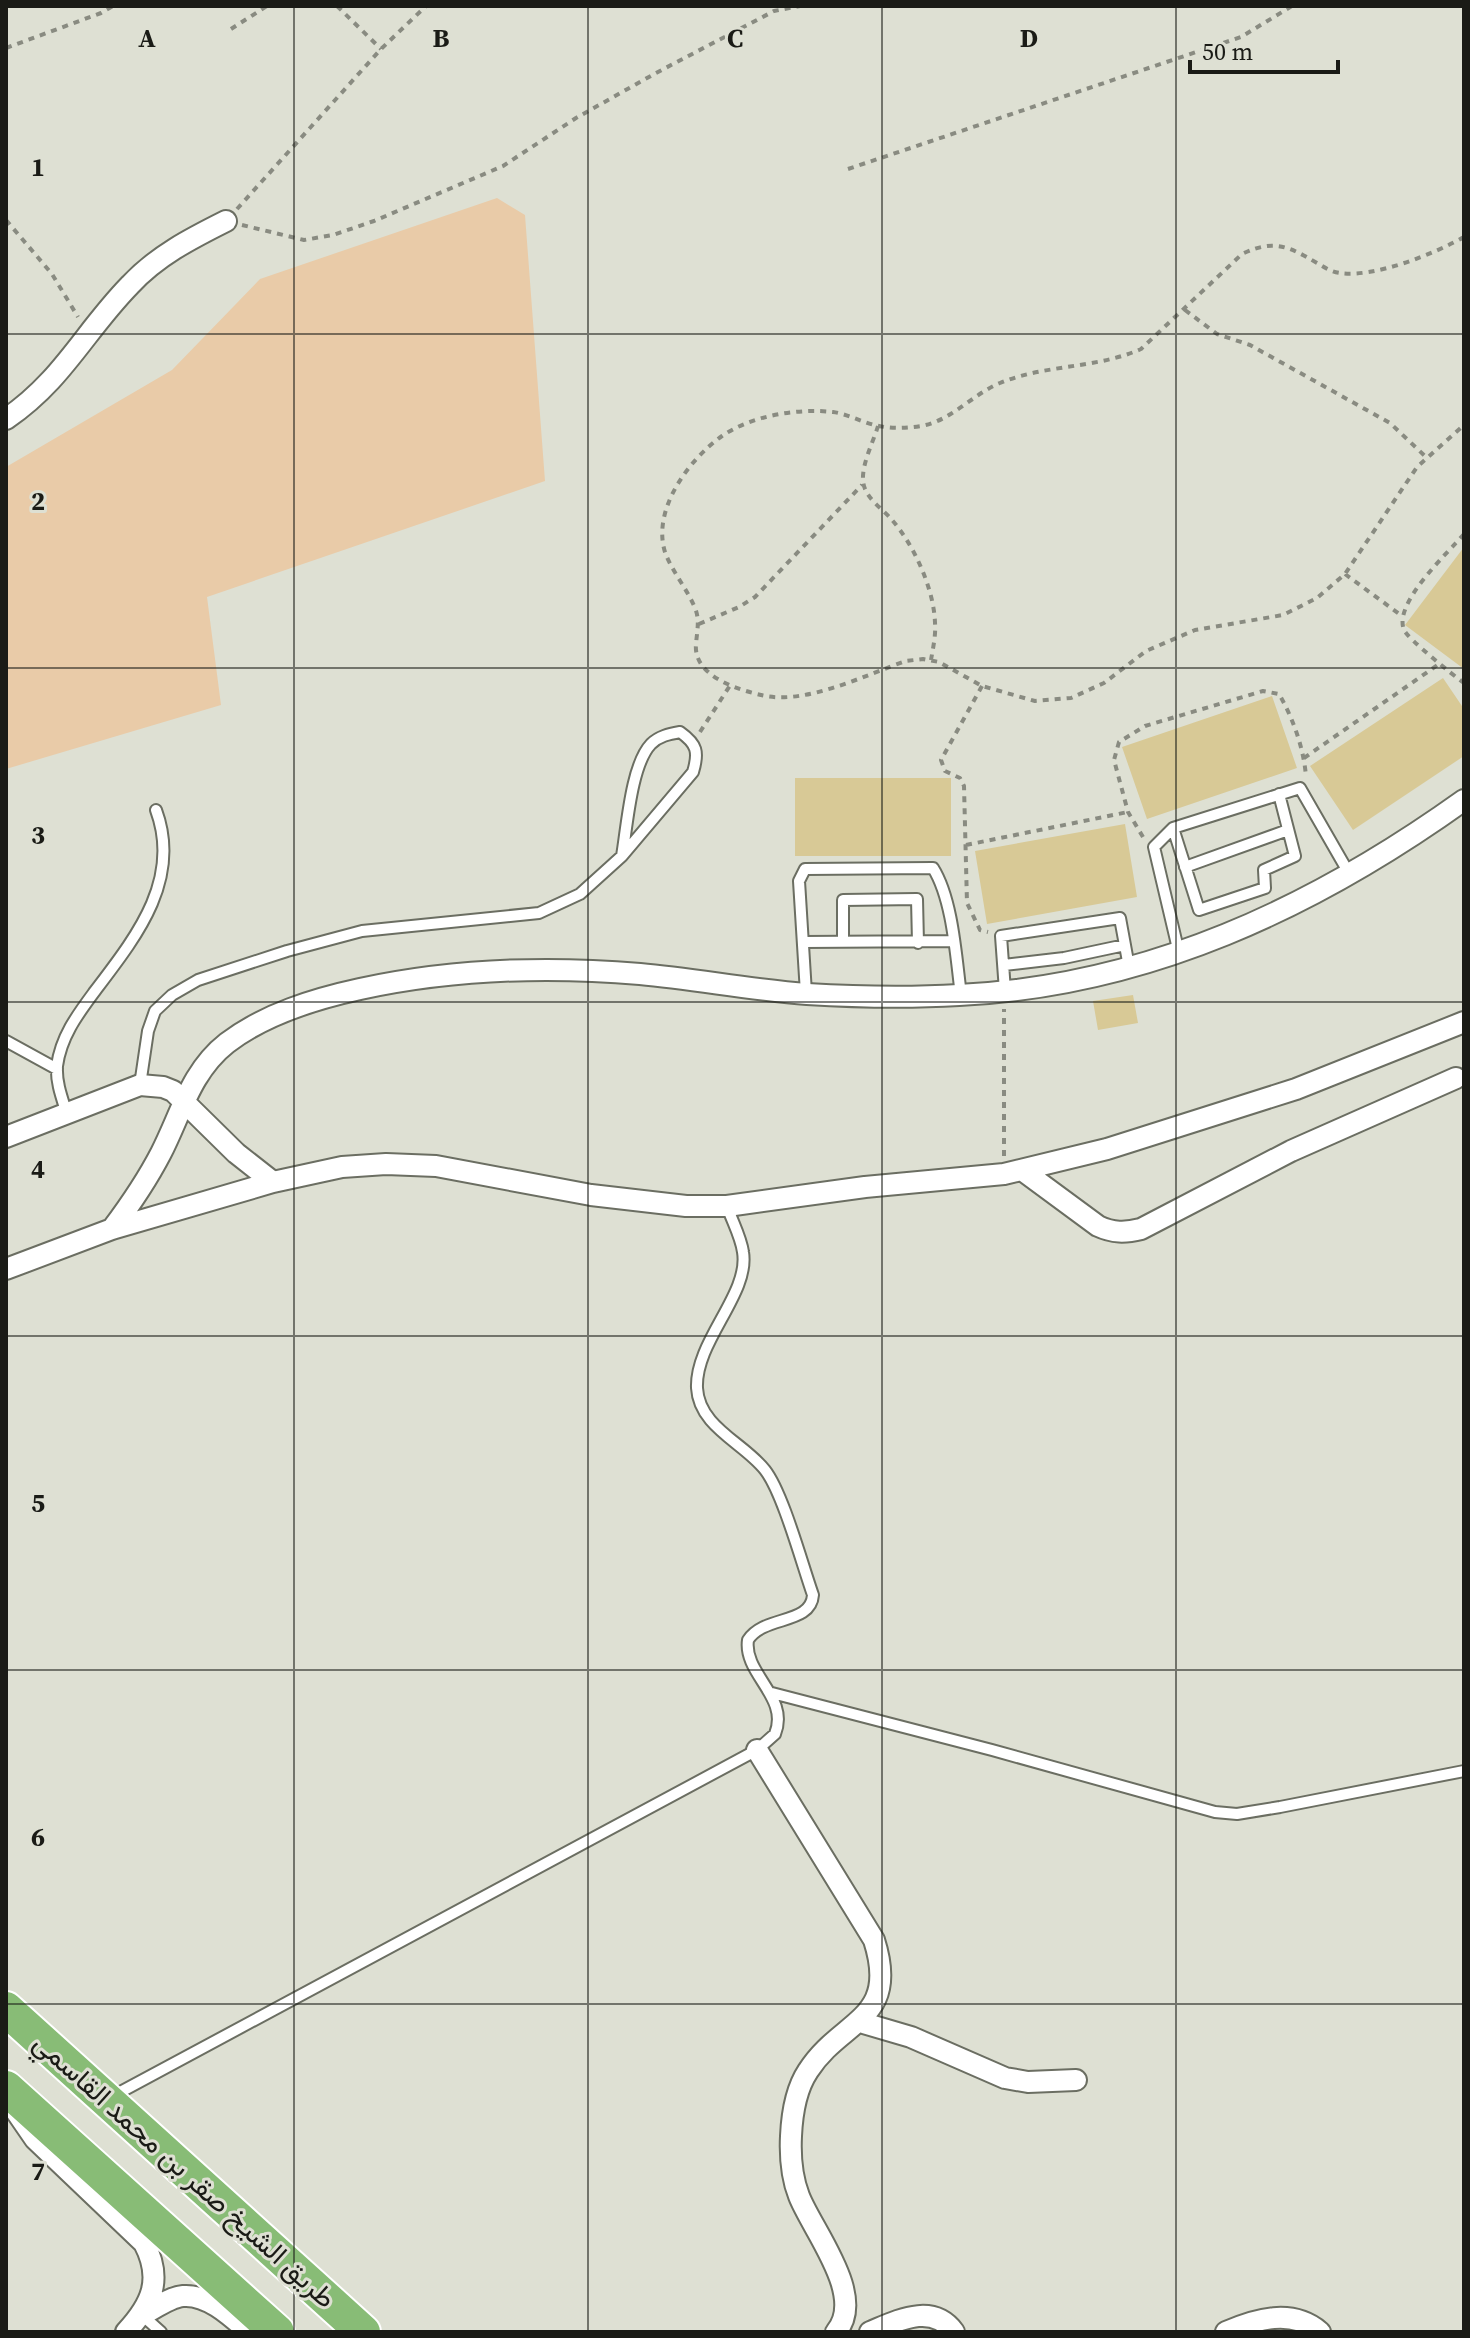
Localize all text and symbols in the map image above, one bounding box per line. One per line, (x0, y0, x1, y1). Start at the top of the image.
text: A (138, 20, 156, 56)
text: B (433, 20, 450, 56)
text: C (727, 20, 743, 56)
text: D (1020, 20, 1038, 56)
scale bar (1190, 24, 1338, 74)
text: 50 m (1202, 35, 1253, 68)
text: 1 (31, 149, 45, 185)
text: 2 (31, 483, 45, 519)
text: 3 (31, 817, 45, 853)
text: 4 (31, 1151, 45, 1187)
text: 5 (31, 1485, 45, 1521)
text: 6 (31, 1819, 45, 1855)
street label: طريق الشيخ صقر بن محمد القاسمي (23, 2024, 345, 2319)
text: 7 (31, 2153, 45, 2189)

